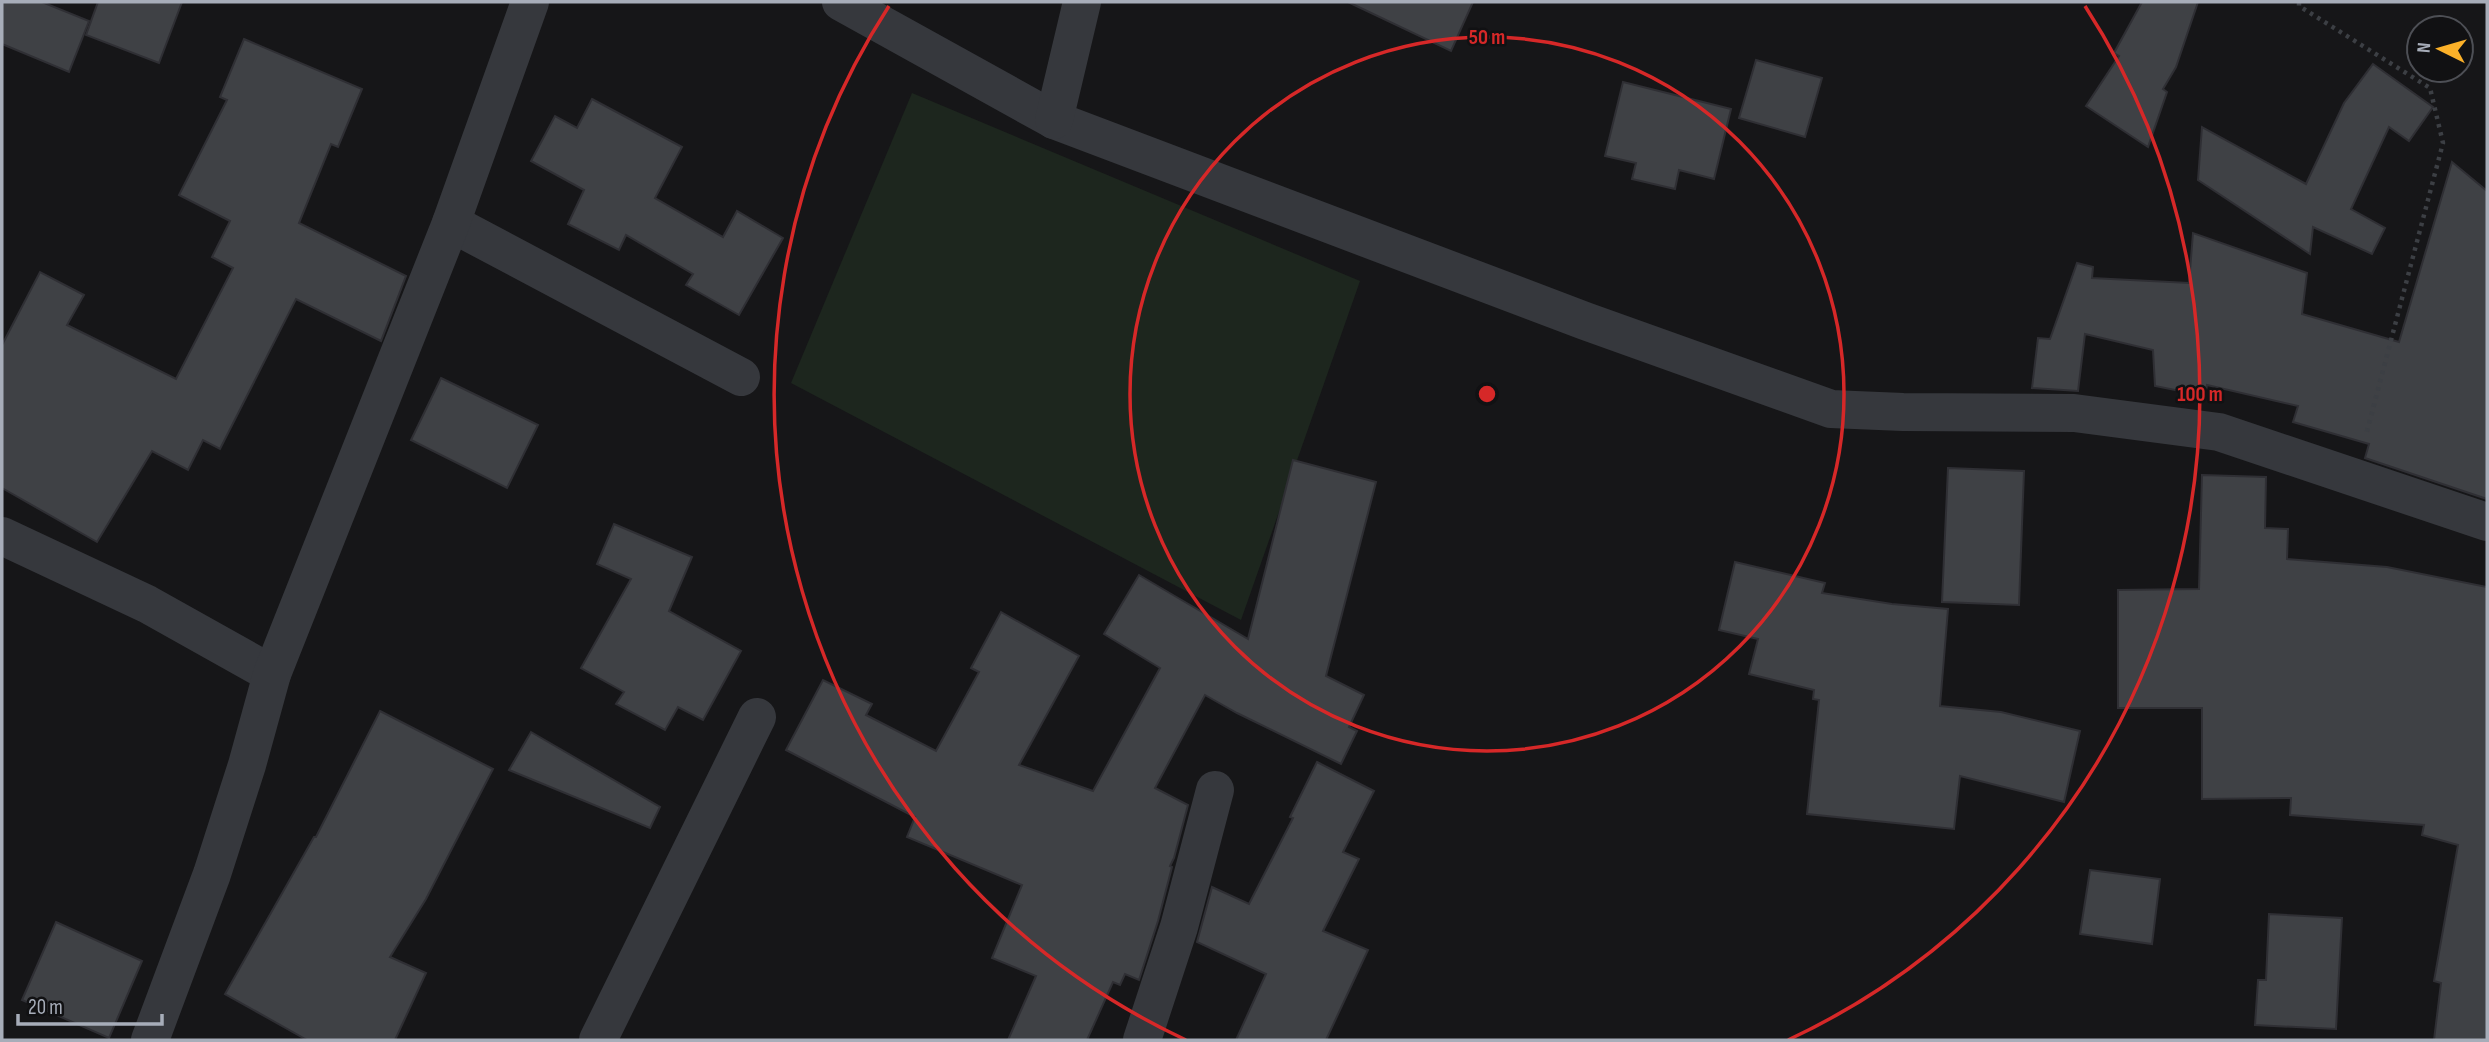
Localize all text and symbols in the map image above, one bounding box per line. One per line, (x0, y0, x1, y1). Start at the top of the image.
north arrow (2405, 14, 2475, 84)
text: 50 m (1469, 25, 1505, 50)
text: N (2413, 42, 2436, 54)
centre of rings (1475, 382, 1499, 406)
text: 100 m (2177, 382, 2223, 407)
scale bar (18, 982, 161, 1026)
text: 20 m (28, 995, 63, 1020)

